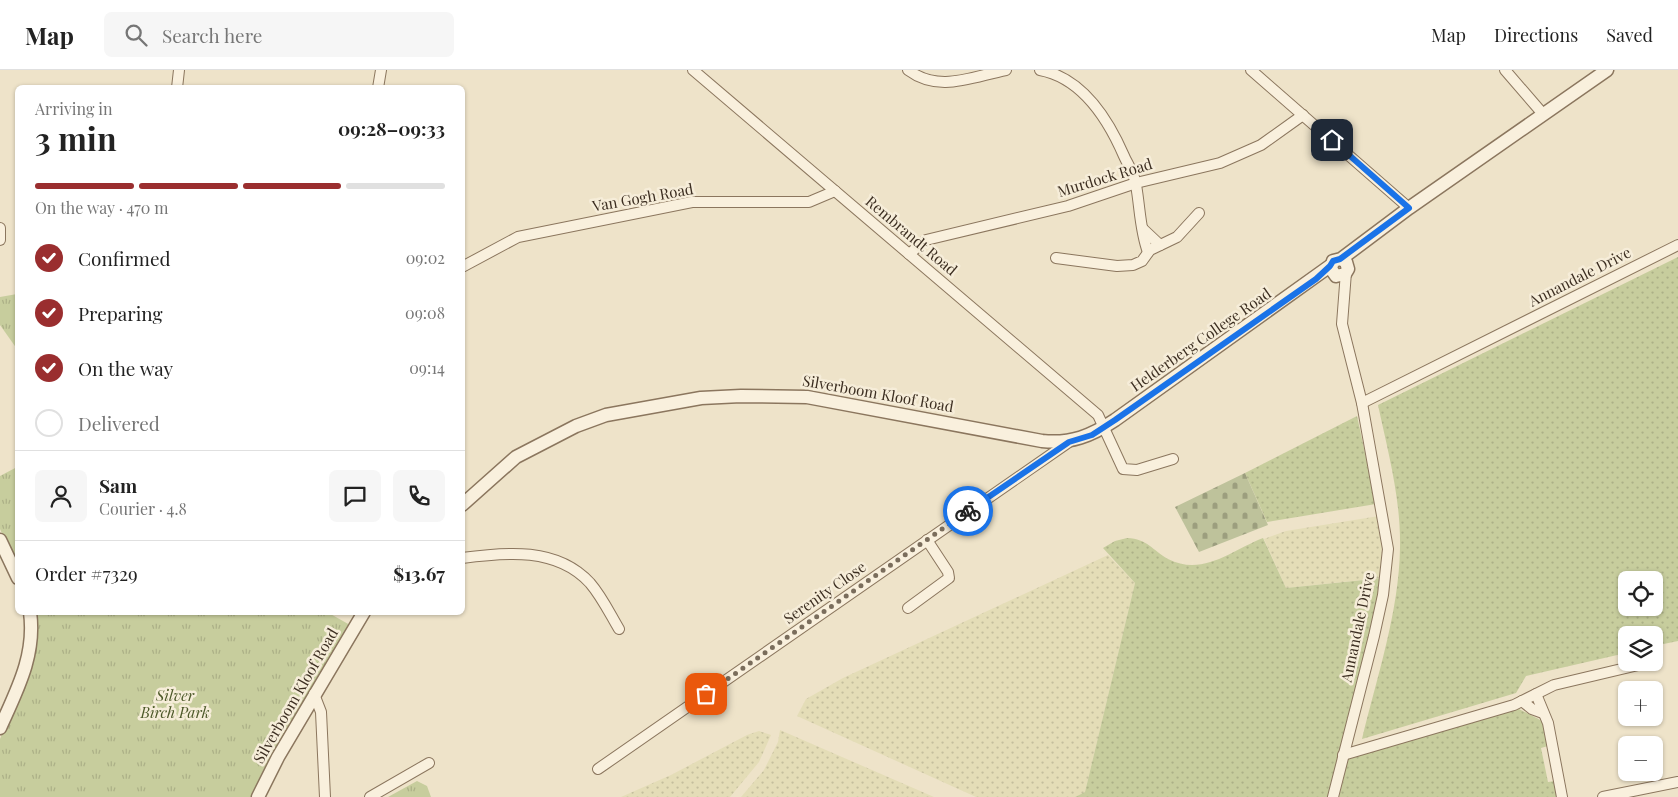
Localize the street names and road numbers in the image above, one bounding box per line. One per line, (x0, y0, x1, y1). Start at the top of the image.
street label: Murdock Road (1055, 153, 1155, 201)
street label: Van Gogh Road (590, 178, 695, 216)
street label: Rembrandt Road (862, 191, 962, 280)
street label: Annandale Drive (1524, 242, 1634, 311)
street label: Helderberg College Road (1126, 283, 1275, 395)
street label: Silverboom Kloof Road (801, 370, 956, 416)
street label: Serenity Close (779, 556, 870, 628)
street label: Annandale Drive (1335, 570, 1378, 685)
street label: Silverboom Kloof Road (248, 624, 342, 767)

